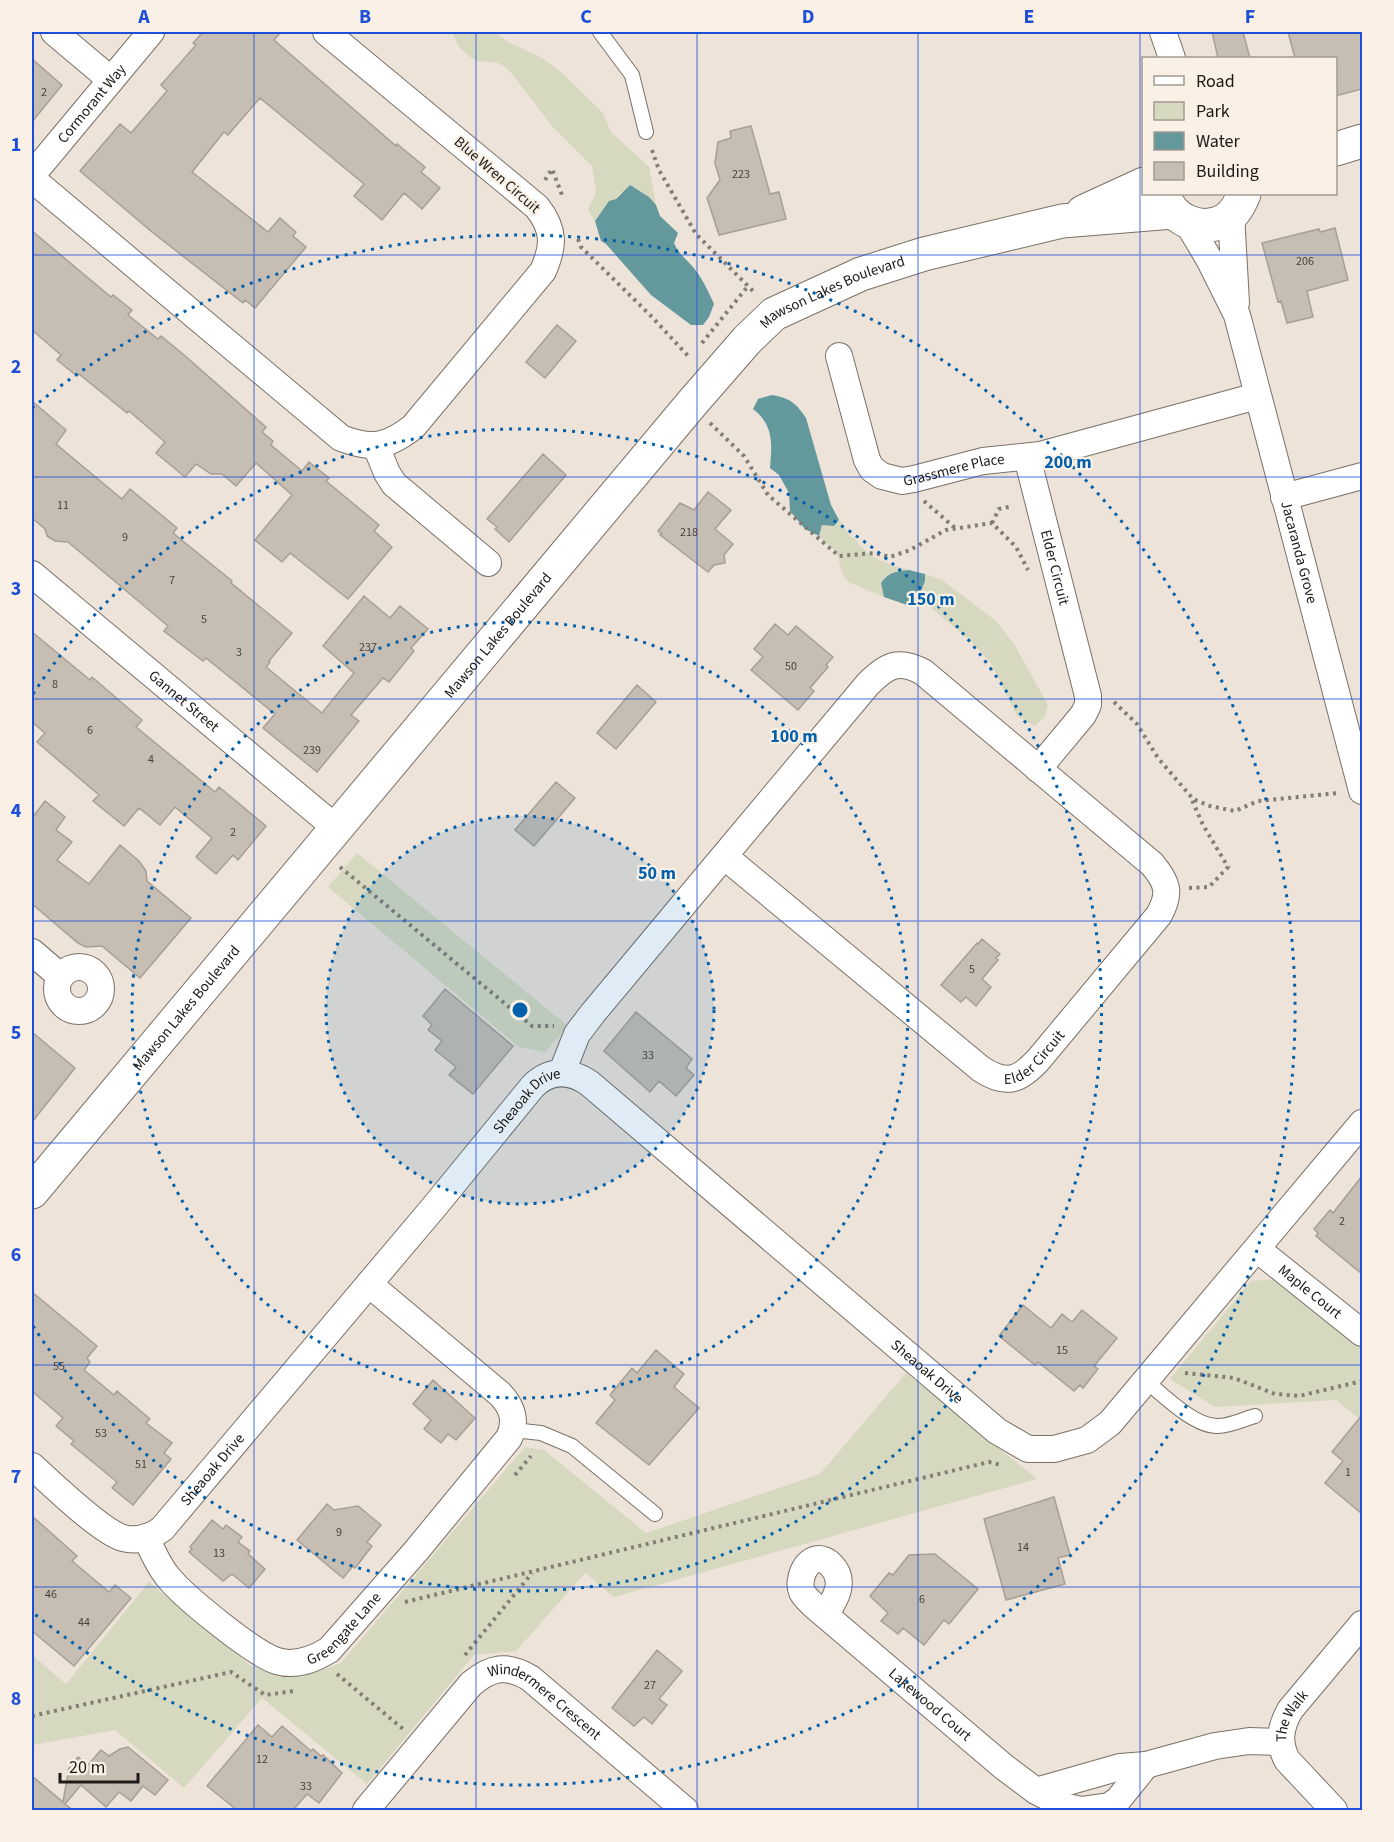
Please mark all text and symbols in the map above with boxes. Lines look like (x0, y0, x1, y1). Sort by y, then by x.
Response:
text: A (137, 3, 150, 31)
text: B (359, 3, 371, 31)
text: C (580, 3, 592, 31)
text: D (802, 3, 814, 31)
text: E (1024, 3, 1034, 31)
text: F (1245, 3, 1255, 31)
legend (1142, 57, 1337, 195)
street label: Cormorant Way (52, 59, 131, 148)
text: Road (1196, 69, 1235, 94)
house number: 2 (41, 84, 47, 101)
text: Park (1196, 99, 1230, 124)
text: Water (1196, 129, 1240, 154)
text: 1 (11, 131, 21, 159)
street label: Blue Wren Circuit (449, 132, 545, 218)
text: Building (1196, 159, 1259, 184)
house number: 223 (732, 166, 750, 183)
street label: Mawson Lakes Boulevard (755, 250, 907, 333)
house number: 206 (1296, 253, 1314, 270)
text: 2 (11, 353, 21, 381)
street label: Grassmere Place (902, 448, 1005, 491)
text: 200 m (1044, 450, 1092, 475)
house number: 11 (57, 497, 69, 514)
street label: Jacaranda Grove (1276, 499, 1323, 606)
house number: 218 (680, 524, 698, 541)
street label: Elder Circuit (1036, 528, 1075, 607)
house number: 9 (122, 529, 128, 546)
street label: Mawson Lakes Boulevard (439, 568, 557, 702)
house number: 7 (169, 572, 175, 589)
text: 3 (11, 575, 21, 603)
text: 150 m (907, 587, 955, 612)
house number: 5 (201, 611, 207, 628)
house number: 237 (359, 639, 377, 656)
house number: 3 (236, 644, 242, 661)
house number: 50 (785, 658, 797, 675)
street label: Gannet Street (144, 665, 224, 737)
house number: 8 (52, 676, 58, 693)
house number: 6 (87, 722, 93, 739)
text: 100 m (770, 724, 818, 749)
house number: 239 (303, 742, 321, 759)
house number: 4 (148, 751, 154, 768)
text: 4 (11, 797, 22, 825)
house number: 2 (230, 824, 236, 841)
text: 50 m (638, 861, 676, 886)
street label: Mawson Lakes Boulevard (127, 941, 245, 1075)
house number: 5 (969, 961, 975, 978)
centre of rings (510, 1000, 530, 1020)
text: 5 (11, 1019, 21, 1047)
street label: Elder Circuit (1004, 1025, 1069, 1089)
house number: 33 (642, 1047, 654, 1064)
street label: Sheaoak Drive (488, 1063, 562, 1138)
house number: 2 (1339, 1213, 1345, 1230)
text: 6 (11, 1241, 21, 1269)
street label: Maple Court (1274, 1259, 1346, 1324)
street label: Sheaoak Drive (886, 1334, 968, 1408)
house number: 15 (1056, 1342, 1068, 1359)
house number: 55 (53, 1358, 65, 1375)
house number: 53 (95, 1425, 107, 1442)
street label: Sheaoak Drive (175, 1428, 249, 1510)
house number: 51 (135, 1456, 147, 1473)
text: 7 (11, 1463, 21, 1491)
house number: 1 (1345, 1464, 1351, 1481)
house number: 9 (336, 1524, 342, 1541)
house number: 14 (1017, 1539, 1029, 1556)
house number: 13 (213, 1545, 225, 1562)
house number: 46 (45, 1586, 57, 1603)
street label: Greengate Lane (304, 1587, 386, 1670)
house number: 6 (919, 1591, 925, 1608)
house number: 44 (78, 1614, 90, 1631)
street label: Windermere Crescent (485, 1658, 606, 1745)
street label: Lakewood Court (884, 1663, 976, 1746)
house number: 27 (644, 1677, 656, 1694)
text: 8 (11, 1685, 21, 1713)
street label: The Walk (1271, 1685, 1313, 1742)
scale bar (60, 1746, 138, 1784)
house number: 12 (256, 1751, 268, 1768)
text: 20 m (69, 1755, 105, 1780)
house number: 33 (300, 1778, 312, 1795)

